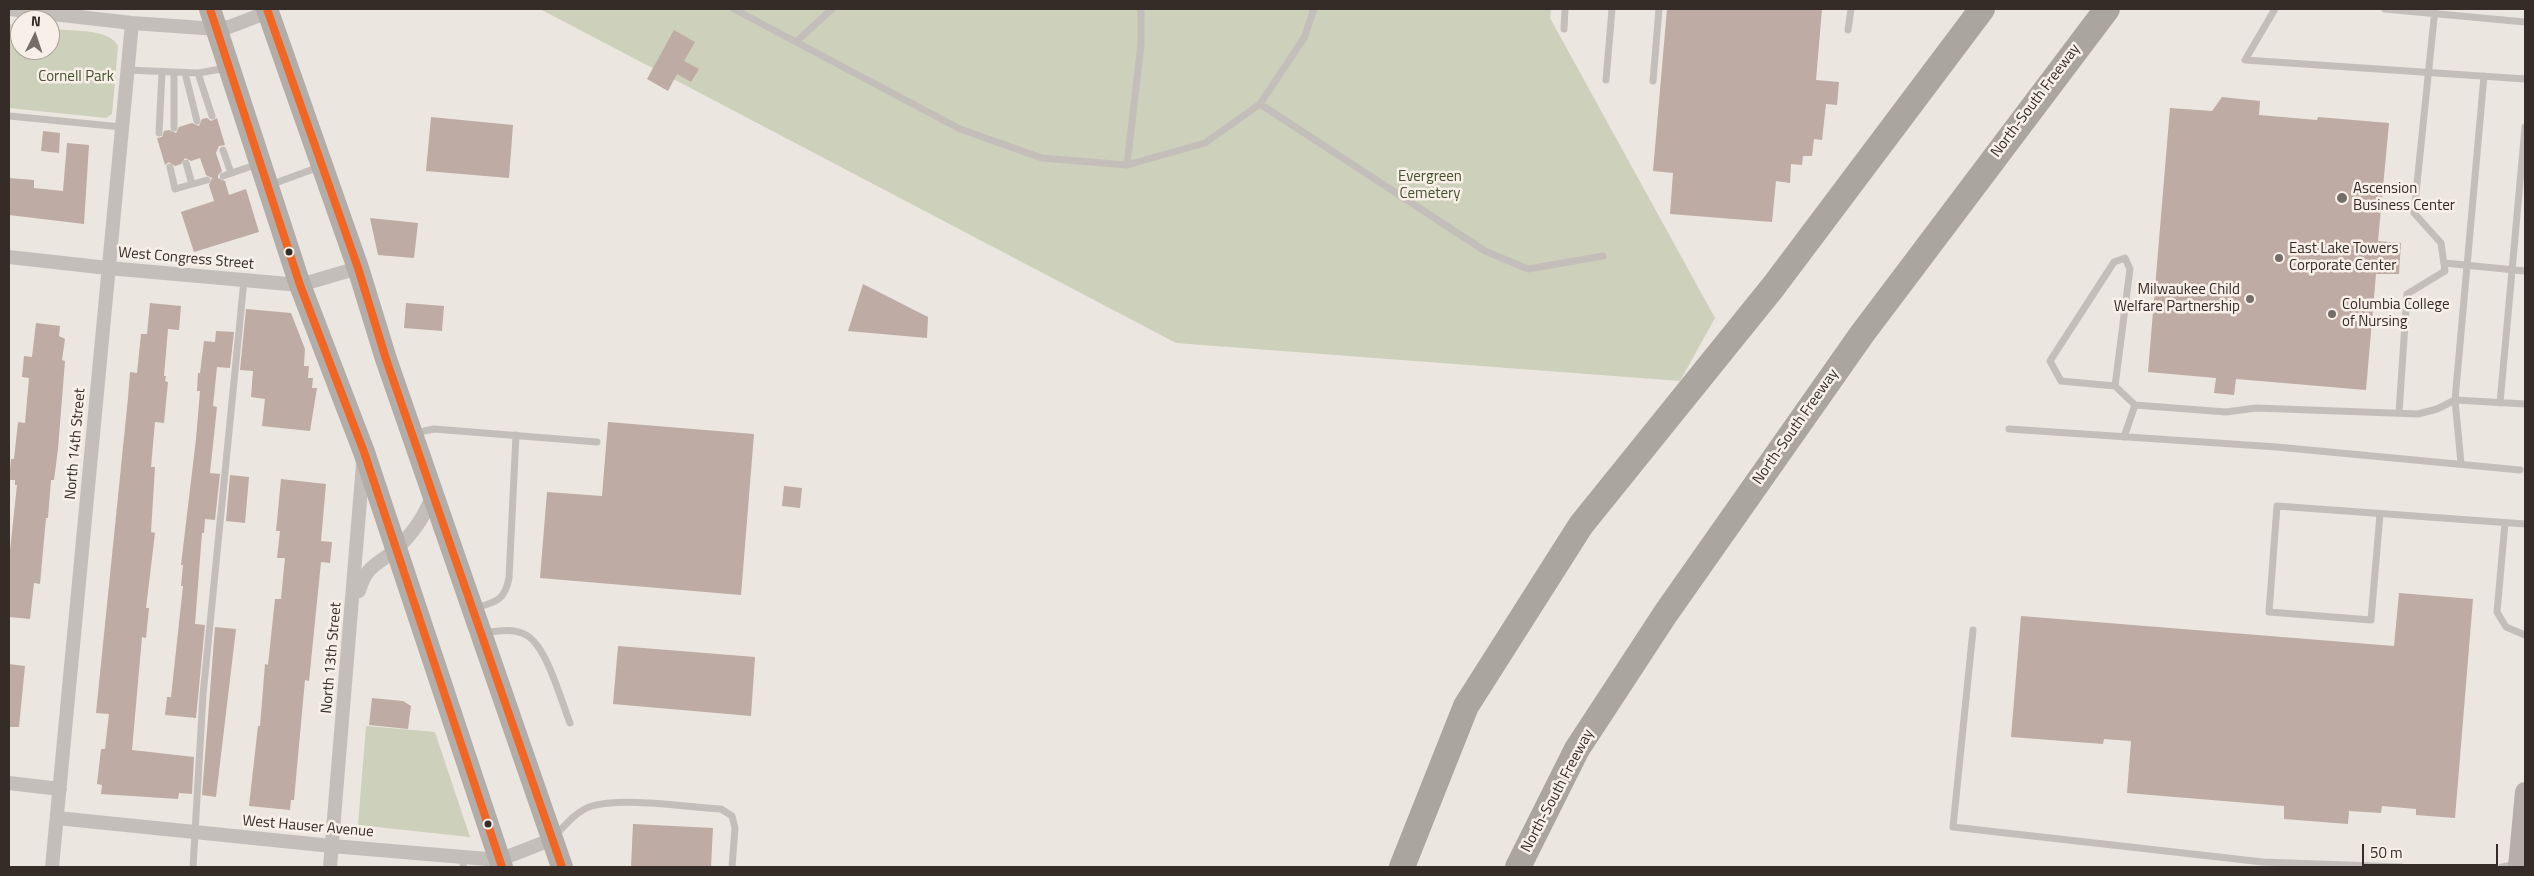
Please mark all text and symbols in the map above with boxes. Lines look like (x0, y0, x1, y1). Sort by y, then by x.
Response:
north arrow (10, 10, 60, 60)
text: N (30, 10, 42, 31)
street label: North-South Freeway (1988, 41, 2084, 161)
park label: Cornell Park (38, 68, 114, 86)
park label: Evergreen Cemetery (1398, 168, 1462, 203)
place label: Ascension Business Center (2353, 180, 2455, 215)
marker: Ascension Business Center (2335, 191, 2349, 205)
place label: East Lake Towers Corporate Center (2289, 240, 2398, 275)
street label: West Congress Street (117, 244, 255, 274)
unlabelled marker (284, 247, 294, 257)
marker: East Lake Towers Corporate Center (2273, 252, 2285, 264)
place label: Milwaukee Child Welfare Partnership (2114, 281, 2240, 316)
marker: Milwaukee Child Welfare Partnership (2244, 293, 2256, 305)
place label: Columbia College of Nursing (2342, 296, 2450, 331)
marker: Columbia College of Nursing (2326, 308, 2338, 320)
street label: North-South Freeway (1749, 366, 1843, 488)
street label: North 14th Street (62, 387, 90, 501)
street label: North 13th Street (318, 601, 346, 715)
street label: North-South Freeway (1518, 726, 1598, 856)
street label: West Hauser Avenue (242, 812, 374, 842)
unlabelled marker (483, 819, 493, 829)
scale bar (2364, 834, 2500, 866)
text: 50 m (2370, 841, 2403, 864)

